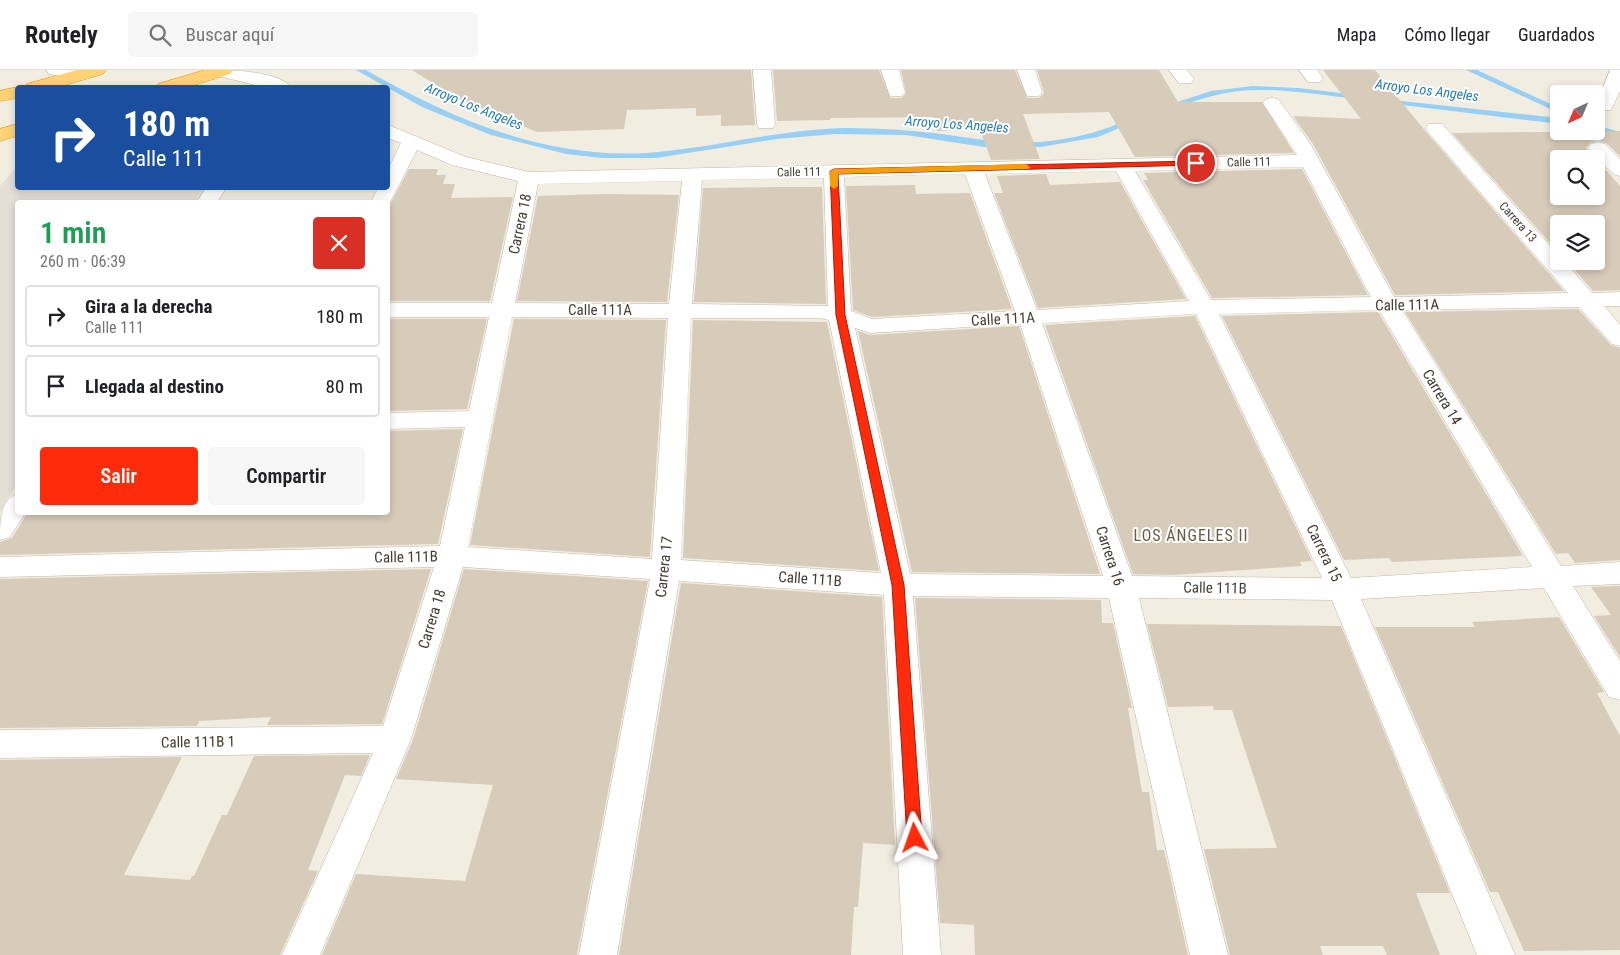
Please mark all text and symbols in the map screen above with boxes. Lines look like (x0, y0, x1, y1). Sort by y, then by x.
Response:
search box (128, 12, 478, 57)
text: Routely (25, 21, 98, 49)
icon: search (146, 21, 174, 49)
text: Buscar aquí (186, 23, 274, 46)
text: Mapa (1337, 24, 1376, 45)
text: Cómo llegar (1404, 24, 1490, 45)
text: Guardados (1518, 24, 1595, 45)
water label: Arroyo Los Angeles (1373, 76, 1480, 104)
water label: Arroyo Los Angeles (422, 79, 525, 133)
north arrow (1550, 85, 1605, 140)
map controls (1550, 85, 1605, 270)
text: 180 m (123, 104, 210, 145)
icon: right (40, 105, 105, 170)
water label: Arroyo Los Angeles (904, 112, 1009, 136)
pin (1175, 142, 1217, 184)
text: Calle 111 (123, 146, 204, 171)
icon: arrive (1182, 149, 1210, 177)
button: search (1550, 150, 1605, 205)
street label: Calle 111 (1227, 155, 1271, 169)
street label: Calle 111 (777, 165, 821, 179)
street label: Carrera 18 (505, 192, 535, 256)
street label: Carrera 13 (1496, 199, 1540, 245)
text: 1 min (40, 215, 106, 250)
button: layers (1550, 215, 1605, 270)
button: close (313, 217, 365, 269)
text: 260 m · 06:39 (40, 252, 126, 271)
text: Gira a la derecha (85, 295, 212, 318)
street label: Calle 111A (1375, 295, 1439, 315)
street label: Calle 111A (568, 301, 632, 319)
icon: right (42, 302, 70, 330)
text: 180 m (316, 305, 363, 328)
street label: Calle 111A (971, 308, 1036, 330)
text: Calle 111 (85, 318, 144, 337)
street label: Carrera 14 (1418, 366, 1466, 428)
icon: arrive (42, 372, 70, 400)
text: Llegada al destino (85, 375, 224, 398)
text: 80 m (326, 375, 363, 398)
button: Salir (40, 447, 198, 505)
button: Compartir (208, 447, 365, 505)
street label: Carrera 15 (1302, 521, 1346, 585)
street label: Carrera 16 (1092, 524, 1128, 588)
district label: LOS ÁNGELES II (1134, 526, 1248, 545)
street label: Carrera 17 (652, 536, 676, 598)
street label: Calle 111B (374, 547, 438, 567)
street label: Calle 111B (778, 568, 842, 590)
street label: Calle 111B (1183, 578, 1247, 598)
street label: Carrera 18 (414, 587, 450, 651)
street label: Calle 111B 1 (161, 732, 235, 752)
position arrow (888, 811, 940, 863)

